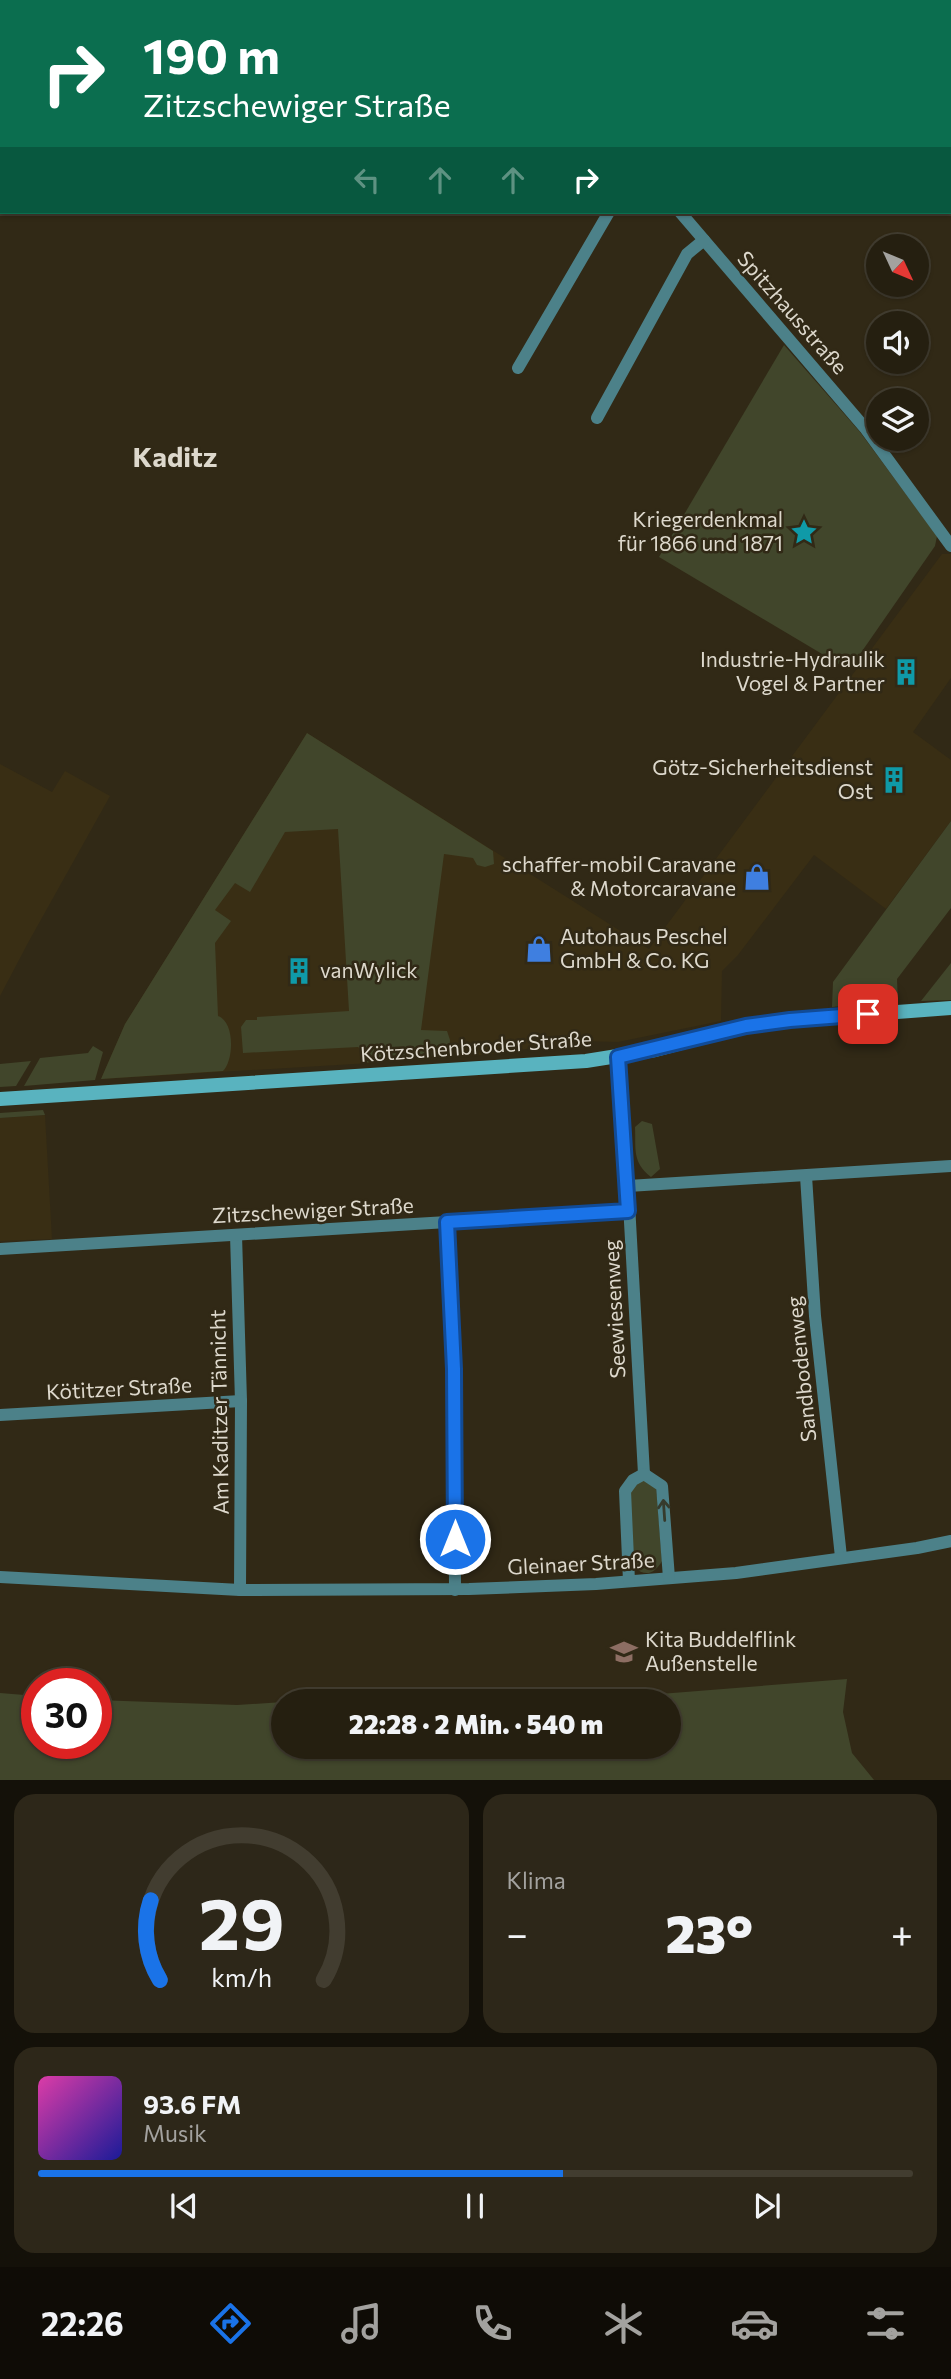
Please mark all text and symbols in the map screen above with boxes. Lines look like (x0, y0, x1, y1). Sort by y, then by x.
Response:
text: 190 m (143, 24, 280, 84)
icon: right (28, 28, 119, 119)
text: Zitzschewiger Straße (143, 84, 451, 124)
icon: left (348, 161, 386, 199)
icon: ahead (421, 161, 459, 199)
icon: ahead (494, 161, 532, 199)
icon: right (567, 161, 605, 199)
north arrow (866, 234, 929, 298)
map controls (866, 234, 929, 451)
street label: Spitzhausstraße (733, 246, 853, 379)
button: sound (866, 311, 929, 374)
button: layers (866, 388, 929, 451)
district label: Kaditz (133, 439, 217, 473)
place label: Kriegerdenkmal für 1866 und 1871 (618, 506, 783, 555)
place icon: Kriegerdenkmal für 1866 und 1871 (789, 517, 819, 547)
place label: Industrie-Hydraulik Vogel & Partner (700, 646, 885, 695)
building icon: Industrie-Hydraulik Vogel & Partner (891, 657, 921, 687)
place label: Götz-Sicherheitsdienst Ost (652, 754, 873, 803)
building icon: Götz-Sicherheitsdienst Ost (879, 765, 909, 795)
place label: schaffer-mobil Caravane & Motorcaravane (502, 851, 736, 900)
shop icon: schaffer-mobil Caravane & Motorcaravane (742, 862, 772, 892)
place label: Autohaus Peschel GmbH & Co. KG (560, 923, 728, 972)
shop icon: Autohaus Peschel GmbH & Co. KG (524, 934, 554, 964)
building icon: vanWylick (284, 956, 314, 986)
place label: vanWylick (320, 957, 418, 982)
pin (838, 984, 898, 1044)
icon: arrive (849, 995, 887, 1033)
street label: Kötzschenbroder Straße (359, 1025, 593, 1066)
street label: Zitzschewiger Straße (211, 1192, 414, 1227)
street label: Seewiesenweg (597, 1239, 630, 1379)
street label: Sandbodenweg (780, 1295, 821, 1443)
street label: Am Kaditzer Tännicht (204, 1309, 233, 1515)
street label: Kötitzer Straße (45, 1371, 192, 1404)
one-way arrow (657, 1499, 670, 1522)
position arrow (418, 1502, 492, 1576)
street label: Gleinaer Straße (507, 1546, 655, 1579)
place label: Kita Buddelflink Außenstelle (645, 1626, 797, 1675)
school or university icon: Kita Buddelflink Außenstelle (609, 1637, 639, 1667)
speed limit sign: 30 (21, 1668, 112, 1759)
text: 22:28 · 2 Min. · 540 m (349, 1708, 603, 1739)
text: Klima (507, 1866, 566, 1894)
text: 29 (198, 1876, 284, 1965)
text: 23° (666, 1900, 753, 1964)
text: − (507, 1909, 528, 1956)
text: + (891, 1909, 913, 1956)
text: km/h (211, 1961, 272, 1991)
text: 93.6 FM (143, 2088, 241, 2119)
text: Musik (143, 2119, 207, 2147)
icon: previous (165, 2187, 203, 2225)
icon: pause (456, 2187, 494, 2225)
icon: next (748, 2187, 786, 2225)
icon: directions (206, 2299, 255, 2348)
icon: music (337, 2299, 386, 2348)
icon: phone (468, 2299, 517, 2348)
icon: climate (599, 2299, 648, 2348)
icon: car (730, 2299, 779, 2348)
icon: filters (861, 2299, 910, 2348)
text: 22:26 (41, 2303, 124, 2343)

